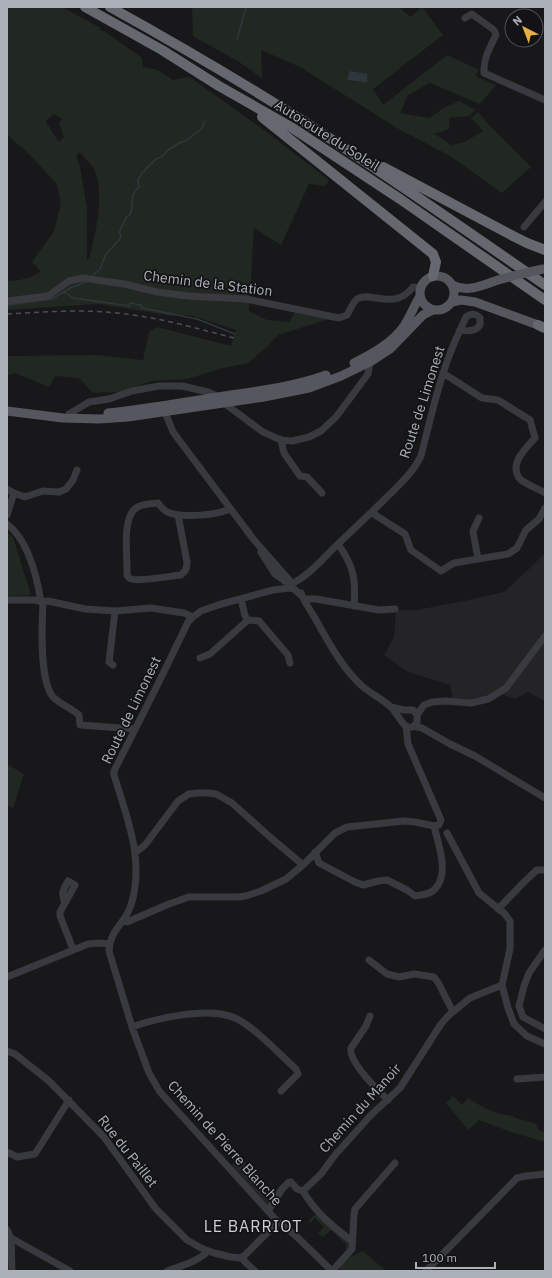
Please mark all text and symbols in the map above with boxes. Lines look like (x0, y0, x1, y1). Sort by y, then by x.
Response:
north arrow (504, 8, 544, 48)
text: N (510, 13, 525, 28)
street label: Autoroute du Soleil (271, 95, 383, 175)
street label: Chemin de la Station (143, 266, 273, 300)
street label: Route de Limonest (395, 343, 449, 461)
street label: Route de Limonest (97, 653, 165, 767)
street label: Chemin du Manoir (315, 1060, 405, 1156)
street label: Chemin de Pierre Blanche (164, 1077, 286, 1210)
street label: Rue du Paillet (94, 1111, 162, 1191)
district label: LE BARRIOT (204, 1216, 302, 1236)
scale bar (416, 1244, 495, 1270)
text: 100 m (422, 1250, 457, 1265)

